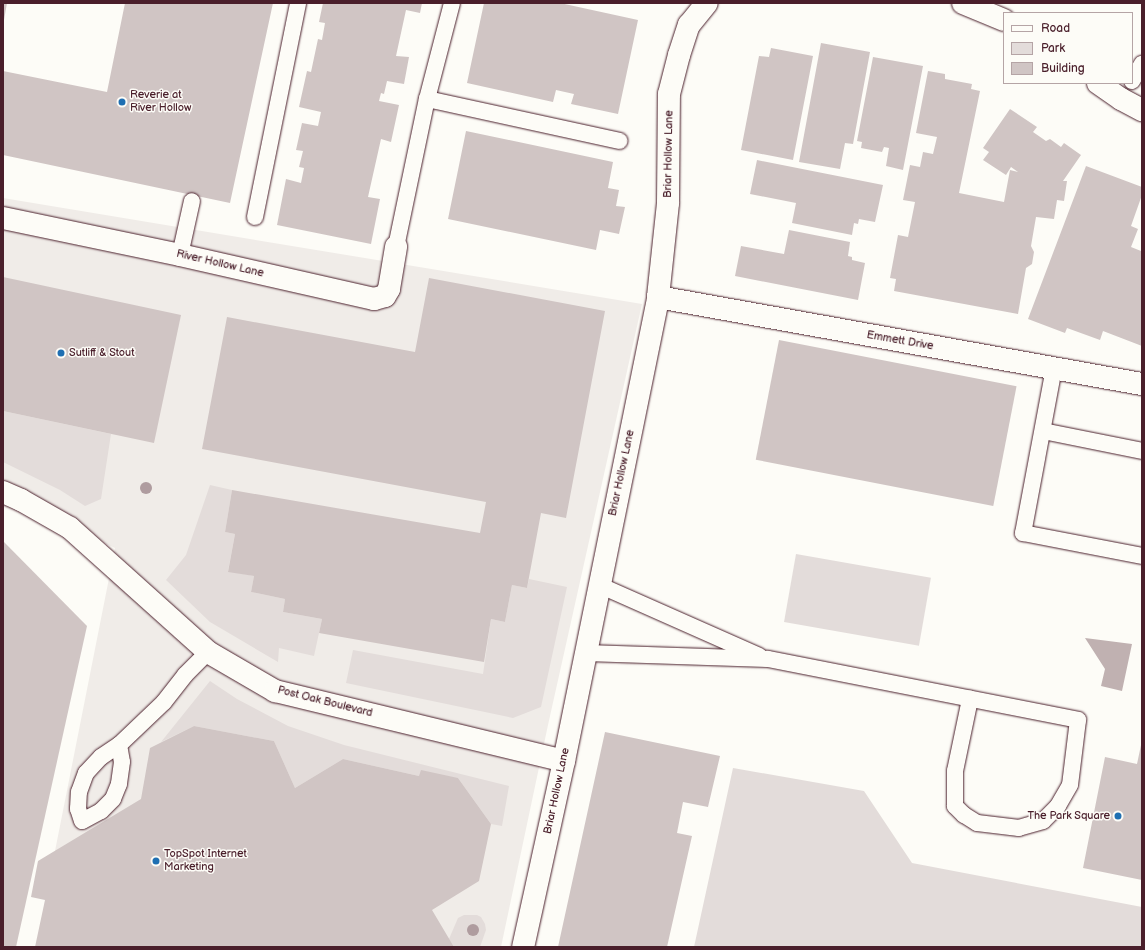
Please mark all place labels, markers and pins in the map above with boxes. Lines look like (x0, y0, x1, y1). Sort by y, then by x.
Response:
place label: Reverie at River Hollow (130, 89, 191, 115)
marker: Reverie at River Hollow (117, 97, 127, 107)
place label: Sutliff & Stout (69, 346, 135, 360)
marker: Sutliff & Stout (56, 348, 66, 358)
place label: The Park Square (1027, 809, 1110, 823)
marker: The Park Square (1113, 811, 1123, 821)
place label: TopSpot Internet Marketing (164, 848, 247, 874)
marker: TopSpot Internet Marketing (151, 856, 161, 866)

